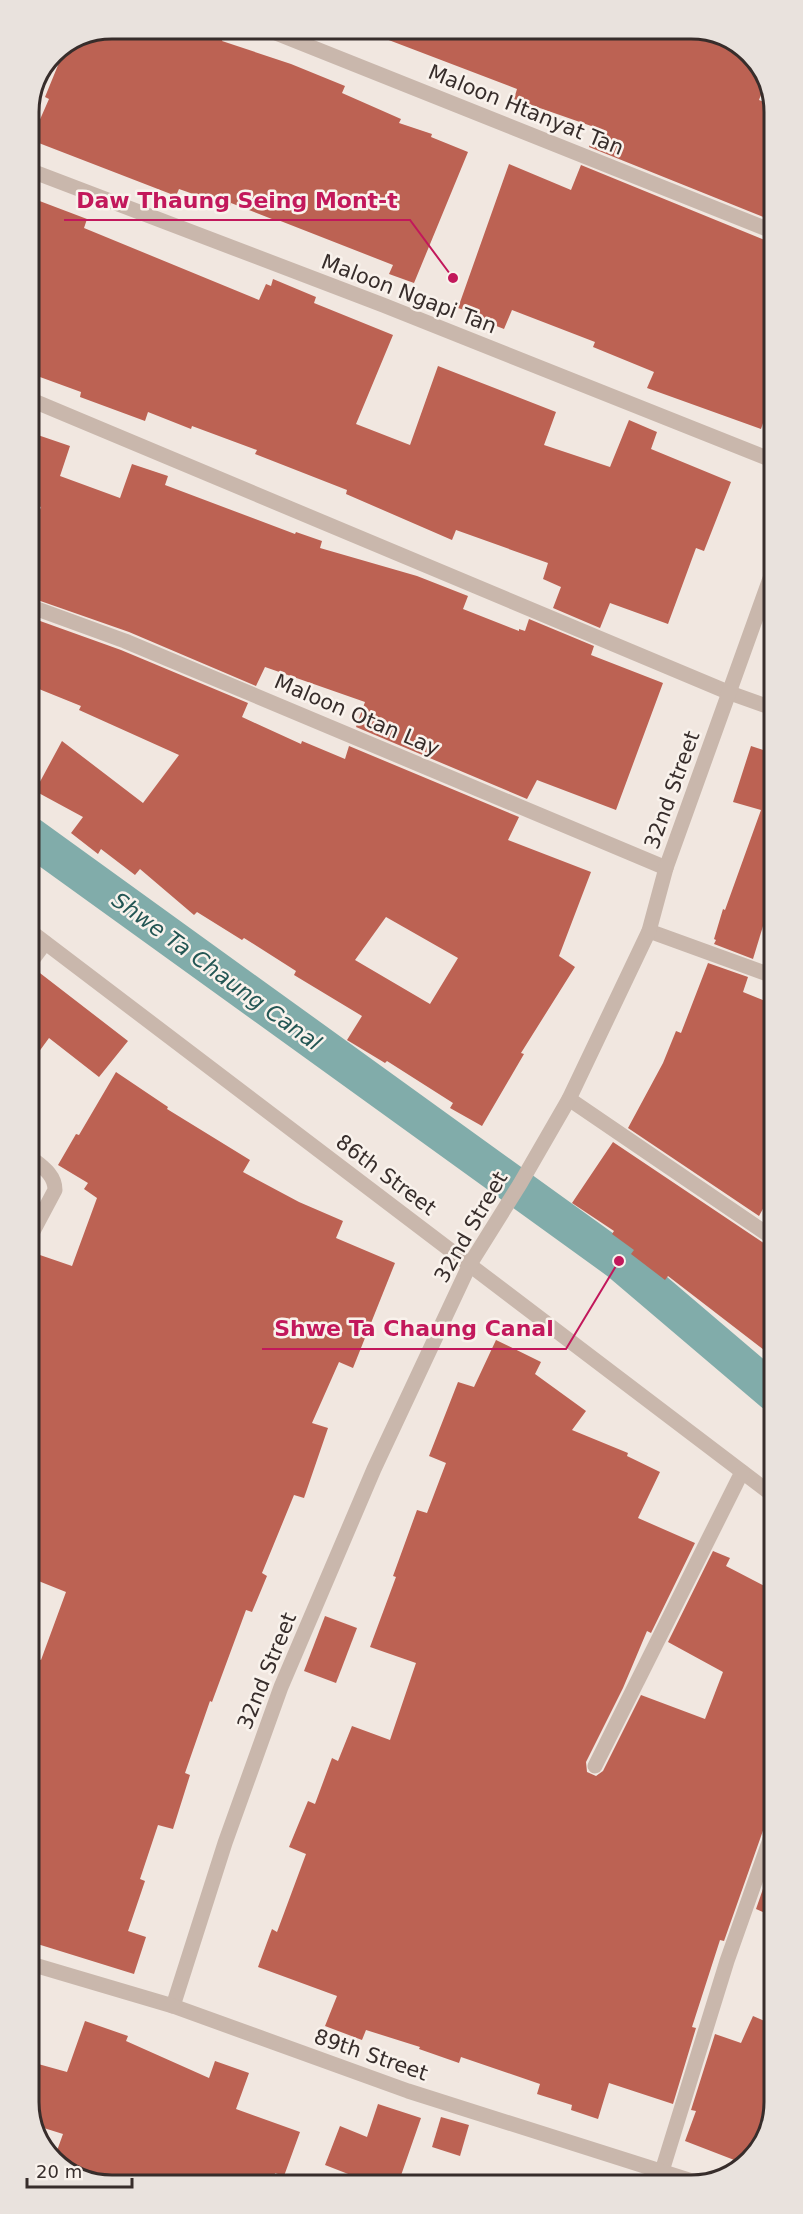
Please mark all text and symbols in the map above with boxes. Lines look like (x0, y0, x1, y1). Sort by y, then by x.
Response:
street label: Maloon Htanyat Tan (425, 60, 627, 160)
callout: Daw Thaung Seing Mont-t (64, 180, 410, 220)
text: Daw Thaung Seing Mont-t (76, 188, 398, 213)
street label: Maloon Ngapi Tan (318, 250, 500, 338)
street label: Maloon Otan Lay (271, 669, 443, 761)
street label: 32nd Street (640, 728, 704, 852)
water label: Shwe Ta Chaung Canal (107, 887, 326, 1056)
street label: 86th Street (331, 1130, 441, 1220)
street label: 32nd Street (430, 1167, 512, 1287)
callout: Shwe Ta Chaung Canal (262, 1309, 566, 1349)
text: Shwe Ta Chaung Canal (274, 1316, 554, 1341)
street label: 32nd Street (233, 1609, 301, 1733)
street label: 89th Street (311, 2024, 431, 2086)
scale bar (27, 2151, 132, 2189)
text: 20 m (36, 2161, 82, 2182)

